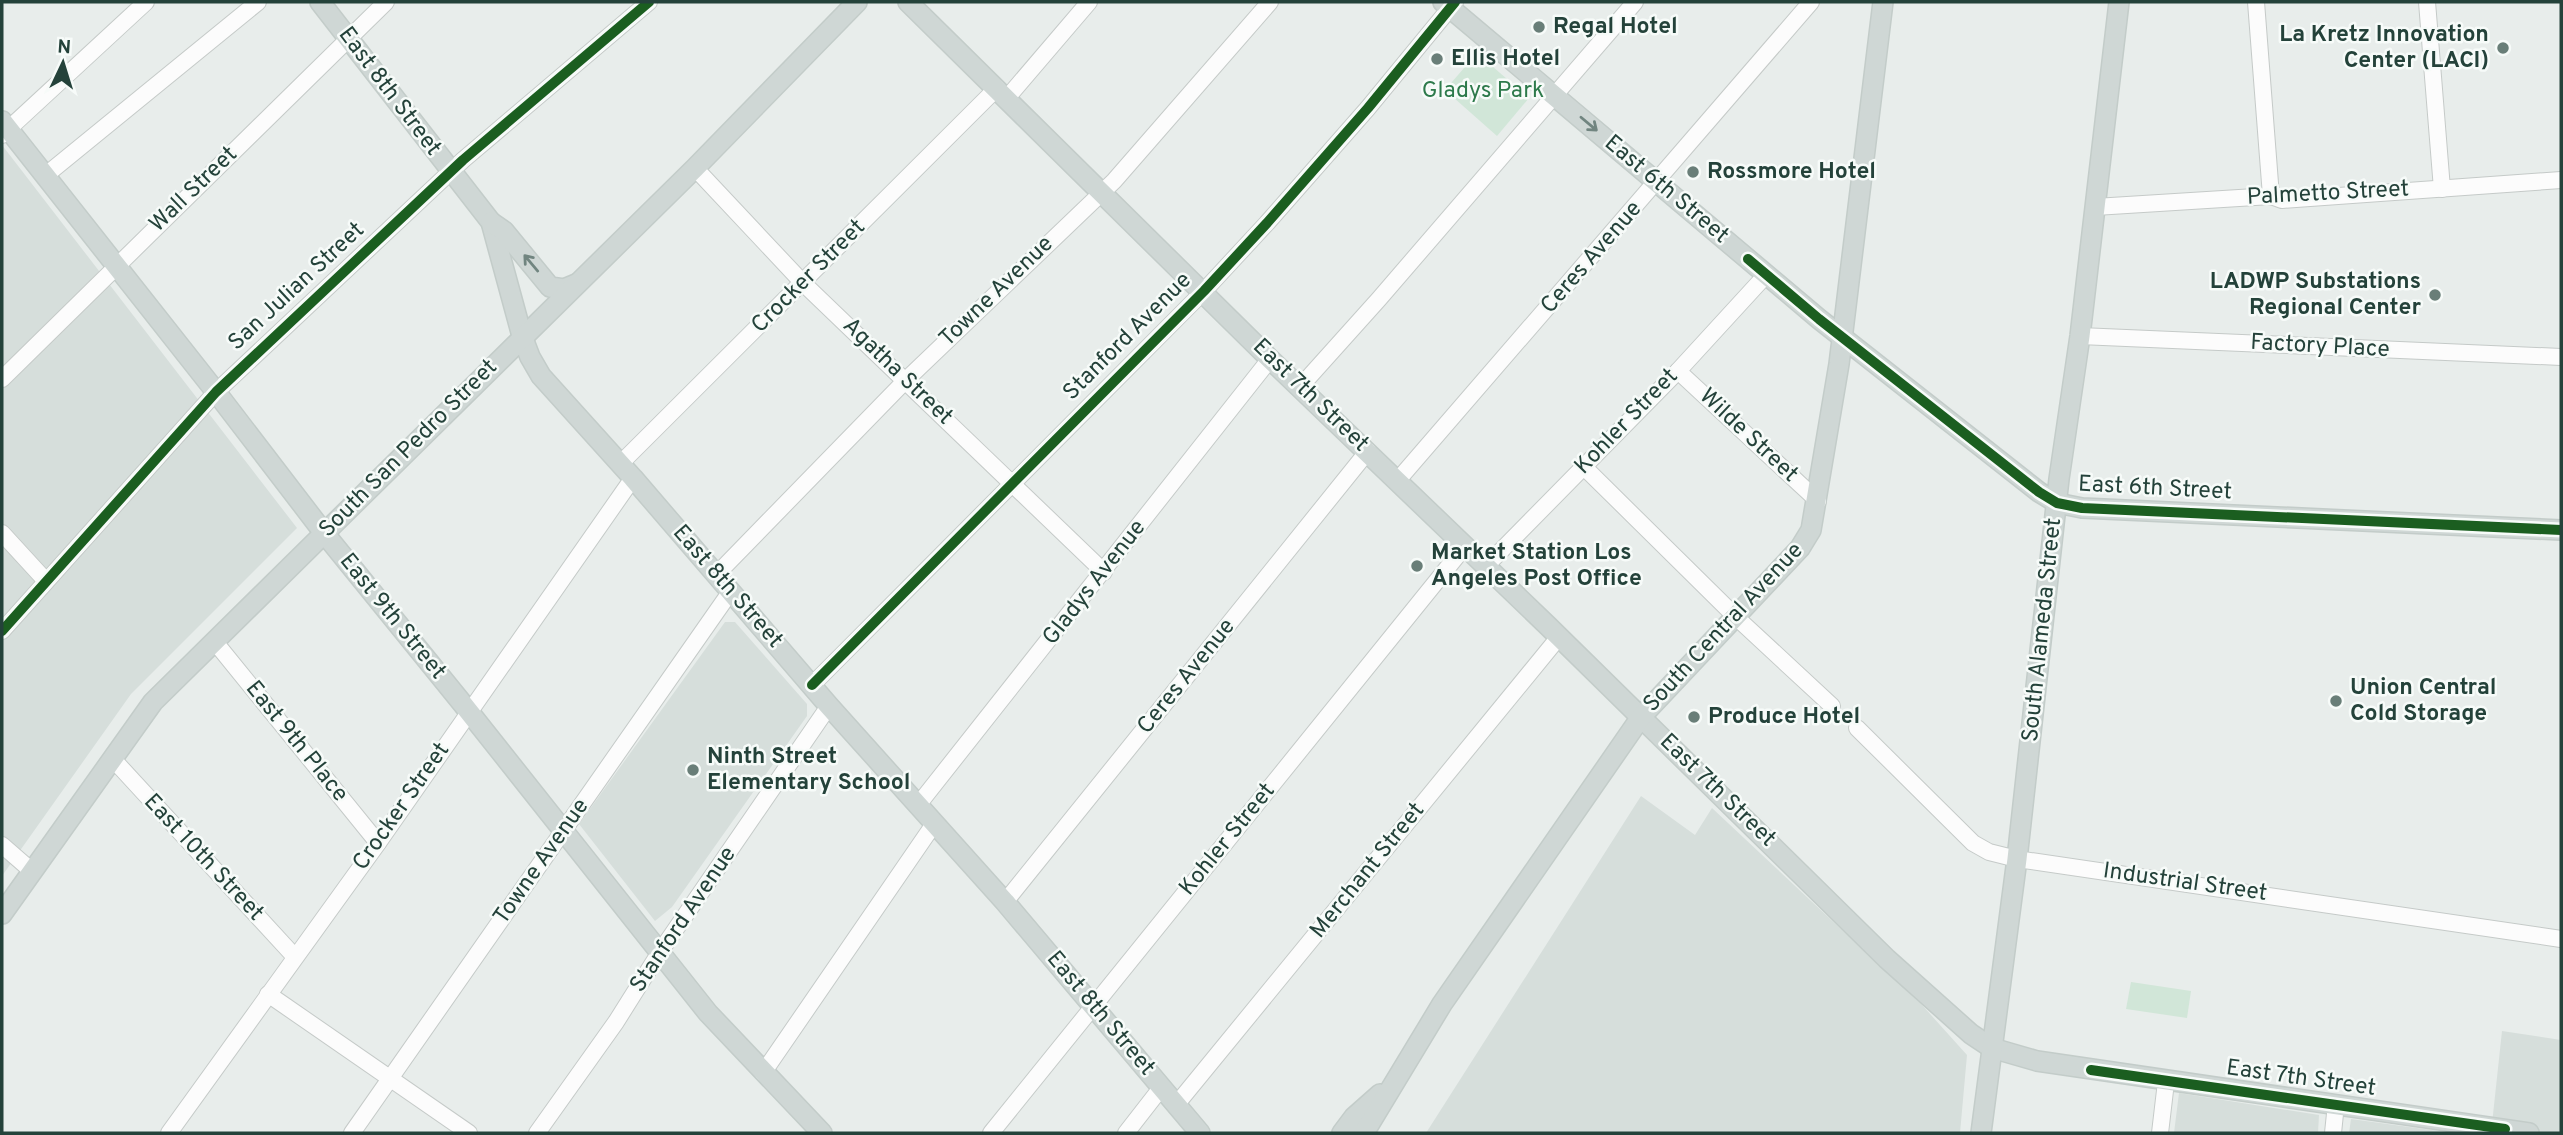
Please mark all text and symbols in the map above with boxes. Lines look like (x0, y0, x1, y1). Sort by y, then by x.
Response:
place label: Regal Hotel (1553, 13, 1678, 42)
marker: Regal Hotel (1531, 19, 1547, 35)
place label: La Kretz Innovation Center (LACI) (2279, 21, 2489, 76)
street label: East 8th Street (331, 22, 447, 162)
north arrow (28, 28, 98, 98)
text: N (56, 36, 72, 60)
marker: La Kretz Innovation Center (LACI) (2495, 40, 2511, 56)
place label: Ellis Hotel (1451, 45, 1560, 74)
marker: Ellis Hotel (1429, 51, 1445, 67)
park label: Gladys Park (1422, 77, 1544, 106)
one-way arrow (1579, 117, 1597, 132)
street label: East 6th Street (1598, 129, 1734, 251)
street label: Wall Street (144, 141, 244, 239)
place label: Rossmore Hotel (1707, 158, 1876, 187)
marker: Rossmore Hotel (1685, 164, 1701, 180)
street label: Palmetto Street (2246, 175, 2410, 213)
street label: Ceres Avenue (1535, 196, 1649, 320)
street label: Crocker Street (746, 214, 872, 340)
street label: San Julian Street (223, 216, 371, 358)
street label: Towne Avenue (934, 230, 1060, 354)
one-way arrow (523, 255, 539, 273)
street label: Stanford Avenue (1058, 267, 1198, 407)
place label: LADWP Substations Regional Center (2210, 268, 2421, 323)
marker: LADWP Substations Regional Center (2427, 287, 2443, 303)
street label: Agatha Street (836, 312, 958, 432)
street label: Factory Place (2249, 329, 2391, 365)
street label: East 7th Street (1246, 333, 1374, 459)
street label: South San Pedro Street (314, 354, 504, 544)
street label: Kohler Street (1569, 363, 1685, 481)
street label: Wilde Street (1692, 383, 1804, 489)
street label: East 6th Street (2077, 470, 2233, 508)
street label: Gladys Avenue (1037, 515, 1153, 651)
street label: South Alameda Street (2017, 516, 2069, 744)
street label: East 8th Street (666, 519, 788, 655)
street label: South Central Avenue (1638, 537, 1810, 719)
place label: Market Station Los Angeles Post Office (1431, 539, 1642, 594)
street label: East 9th Street (332, 548, 452, 686)
marker: Market Station Los Angeles Post Office (1409, 558, 1425, 574)
street label: Ceres Avenue (1132, 613, 1242, 741)
place label: Union Central Cold Storage (2350, 674, 2496, 729)
street label: East 9th Place (238, 675, 354, 809)
marker: Union Central Cold Storage (2328, 693, 2344, 709)
place label: Produce Hotel (1708, 703, 1860, 732)
marker: Produce Hotel (1686, 709, 1702, 725)
street label: East 7th Street (1653, 728, 1781, 854)
street label: Crocker Street (347, 737, 457, 877)
place label: Ninth Street Elementary School (707, 743, 911, 798)
marker: Ninth Street Elementary School (685, 762, 701, 778)
street label: Kohler Street (1174, 778, 1282, 902)
street label: East 10th Street (137, 788, 269, 928)
street label: Towne Avenue (488, 793, 596, 931)
street label: Merchant Street (1304, 797, 1432, 945)
street label: Stanford Avenue (624, 841, 744, 999)
street label: Industrial Street (2101, 857, 2269, 909)
street label: East 8th Street (1039, 946, 1161, 1082)
street label: East 7th Street (2224, 1054, 2378, 1104)

